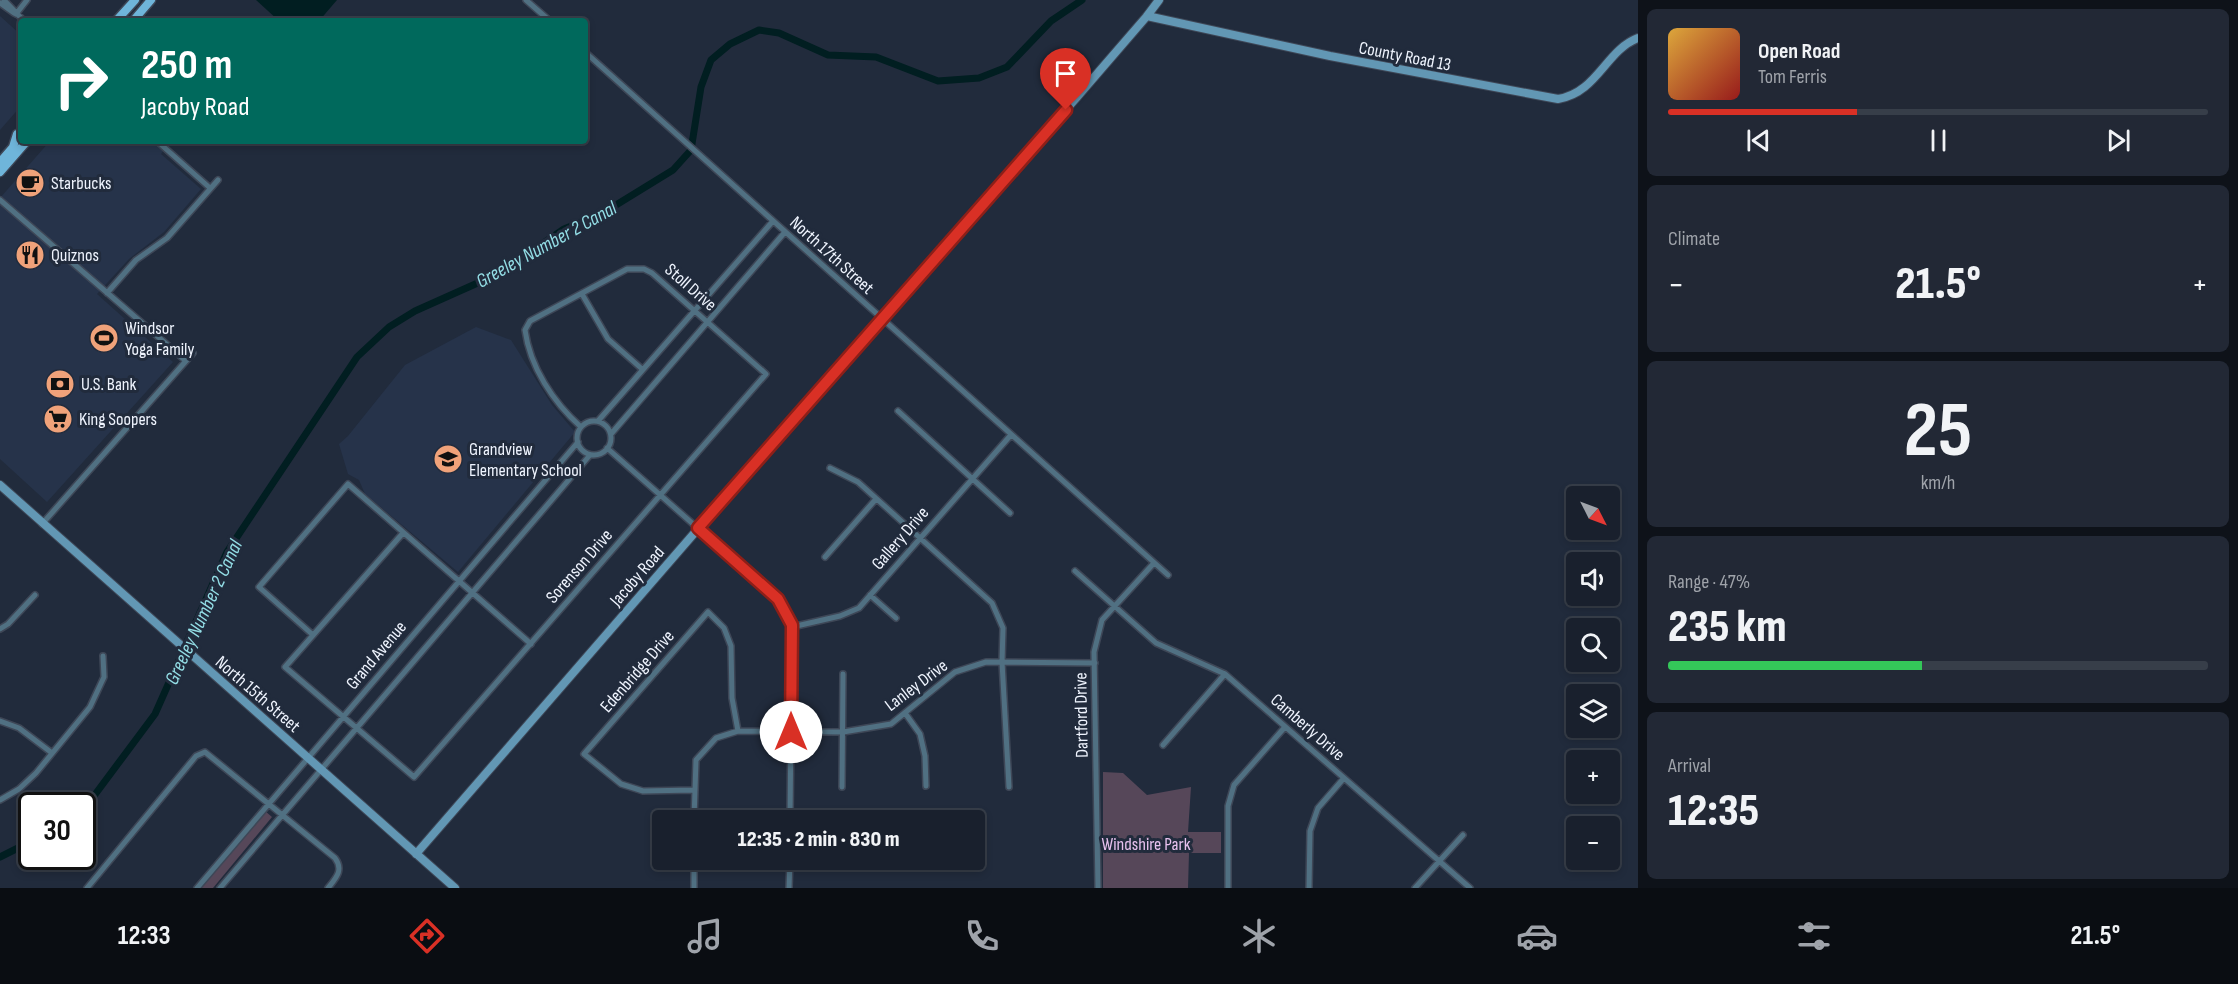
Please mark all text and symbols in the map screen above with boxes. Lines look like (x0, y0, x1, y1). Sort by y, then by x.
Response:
street label: County Road 13 (1357, 37, 1453, 76)
text: Open Road (1758, 38, 1840, 65)
text: 250 m (141, 40, 232, 91)
icon: right (42, 42, 120, 120)
pin (1040, 48, 1091, 110)
icon: arrive (1049, 57, 1082, 90)
text: Tom Ferris (1758, 65, 1827, 89)
text: Jacoby Road (141, 91, 250, 123)
icon: previous (1742, 124, 1775, 157)
icon: pause (1922, 124, 1955, 157)
icon: next (2102, 124, 2135, 157)
cafe icon: Starbucks (14, 167, 46, 199)
place label: Starbucks (51, 173, 111, 194)
water label: Greeley Number 2 Canal (472, 196, 622, 293)
street label: North 17th Street (785, 212, 878, 299)
text: Climate (1668, 227, 1720, 251)
restaurant icon: Quiznos (14, 239, 46, 271)
place label: Quiznos (51, 245, 99, 266)
text: 21.5° (1895, 257, 1981, 312)
street label: Stoll Drive (661, 259, 721, 315)
text: − (1668, 265, 1684, 305)
text: + (2192, 265, 2208, 305)
place label: Windsor Yoga Family (125, 318, 194, 360)
sports icon: Windsor Yoga Family (88, 322, 120, 354)
bank icon: U.S. Bank (44, 368, 76, 400)
place label: U.S. Bank (81, 374, 137, 395)
text: 25 (1904, 385, 1972, 478)
supermarket icon: King Soopers (42, 403, 74, 435)
place label: King Soopers (79, 409, 157, 430)
place label: Grandview Elementary School (469, 439, 582, 481)
school or university icon: Grandview Elementary School (432, 443, 464, 475)
text: km/h (1921, 471, 1955, 495)
north arrow (1566, 486, 1620, 540)
map controls (1566, 486, 1620, 870)
street label: Gallery Drive (867, 503, 933, 574)
street label: Sorenson Drive (542, 525, 617, 608)
water label: Greeley Number 2 Canal (160, 535, 249, 689)
street label: Jacoby Road (605, 542, 669, 611)
button: sound (1566, 552, 1620, 606)
text: Range · 47% (1668, 570, 1750, 594)
text: 235 km (1668, 600, 1787, 655)
street label: Grand Avenue (342, 617, 411, 694)
button: search (1566, 618, 1620, 672)
street label: Edenbridge Drive (596, 626, 679, 717)
street label: North 15th Street (211, 652, 305, 737)
street label: Lanley Drive (881, 655, 952, 716)
street label: Dartford Drive (1070, 672, 1093, 758)
button: layers (1566, 684, 1620, 738)
street label: Camberly Drive (1266, 689, 1349, 765)
position arrow (759, 700, 823, 764)
button: + (1566, 750, 1620, 804)
text: Arrival (1668, 754, 1711, 778)
text: 12:35 (1668, 784, 1759, 839)
speed limit sign: 30 (18, 792, 96, 870)
button: − (1566, 816, 1620, 870)
text: 12:35 · 2 min · 830 m (738, 826, 899, 853)
park label: Windshire Park (1101, 834, 1191, 855)
icon: directions (406, 915, 448, 957)
icon: music (684, 915, 726, 957)
icon: phone (961, 915, 1003, 957)
icon: climate (1238, 915, 1280, 957)
icon: car (1516, 915, 1558, 957)
icon: filters (1793, 915, 1835, 957)
text: 12:33 (118, 920, 171, 952)
text: 21.5° (2071, 920, 2120, 952)

